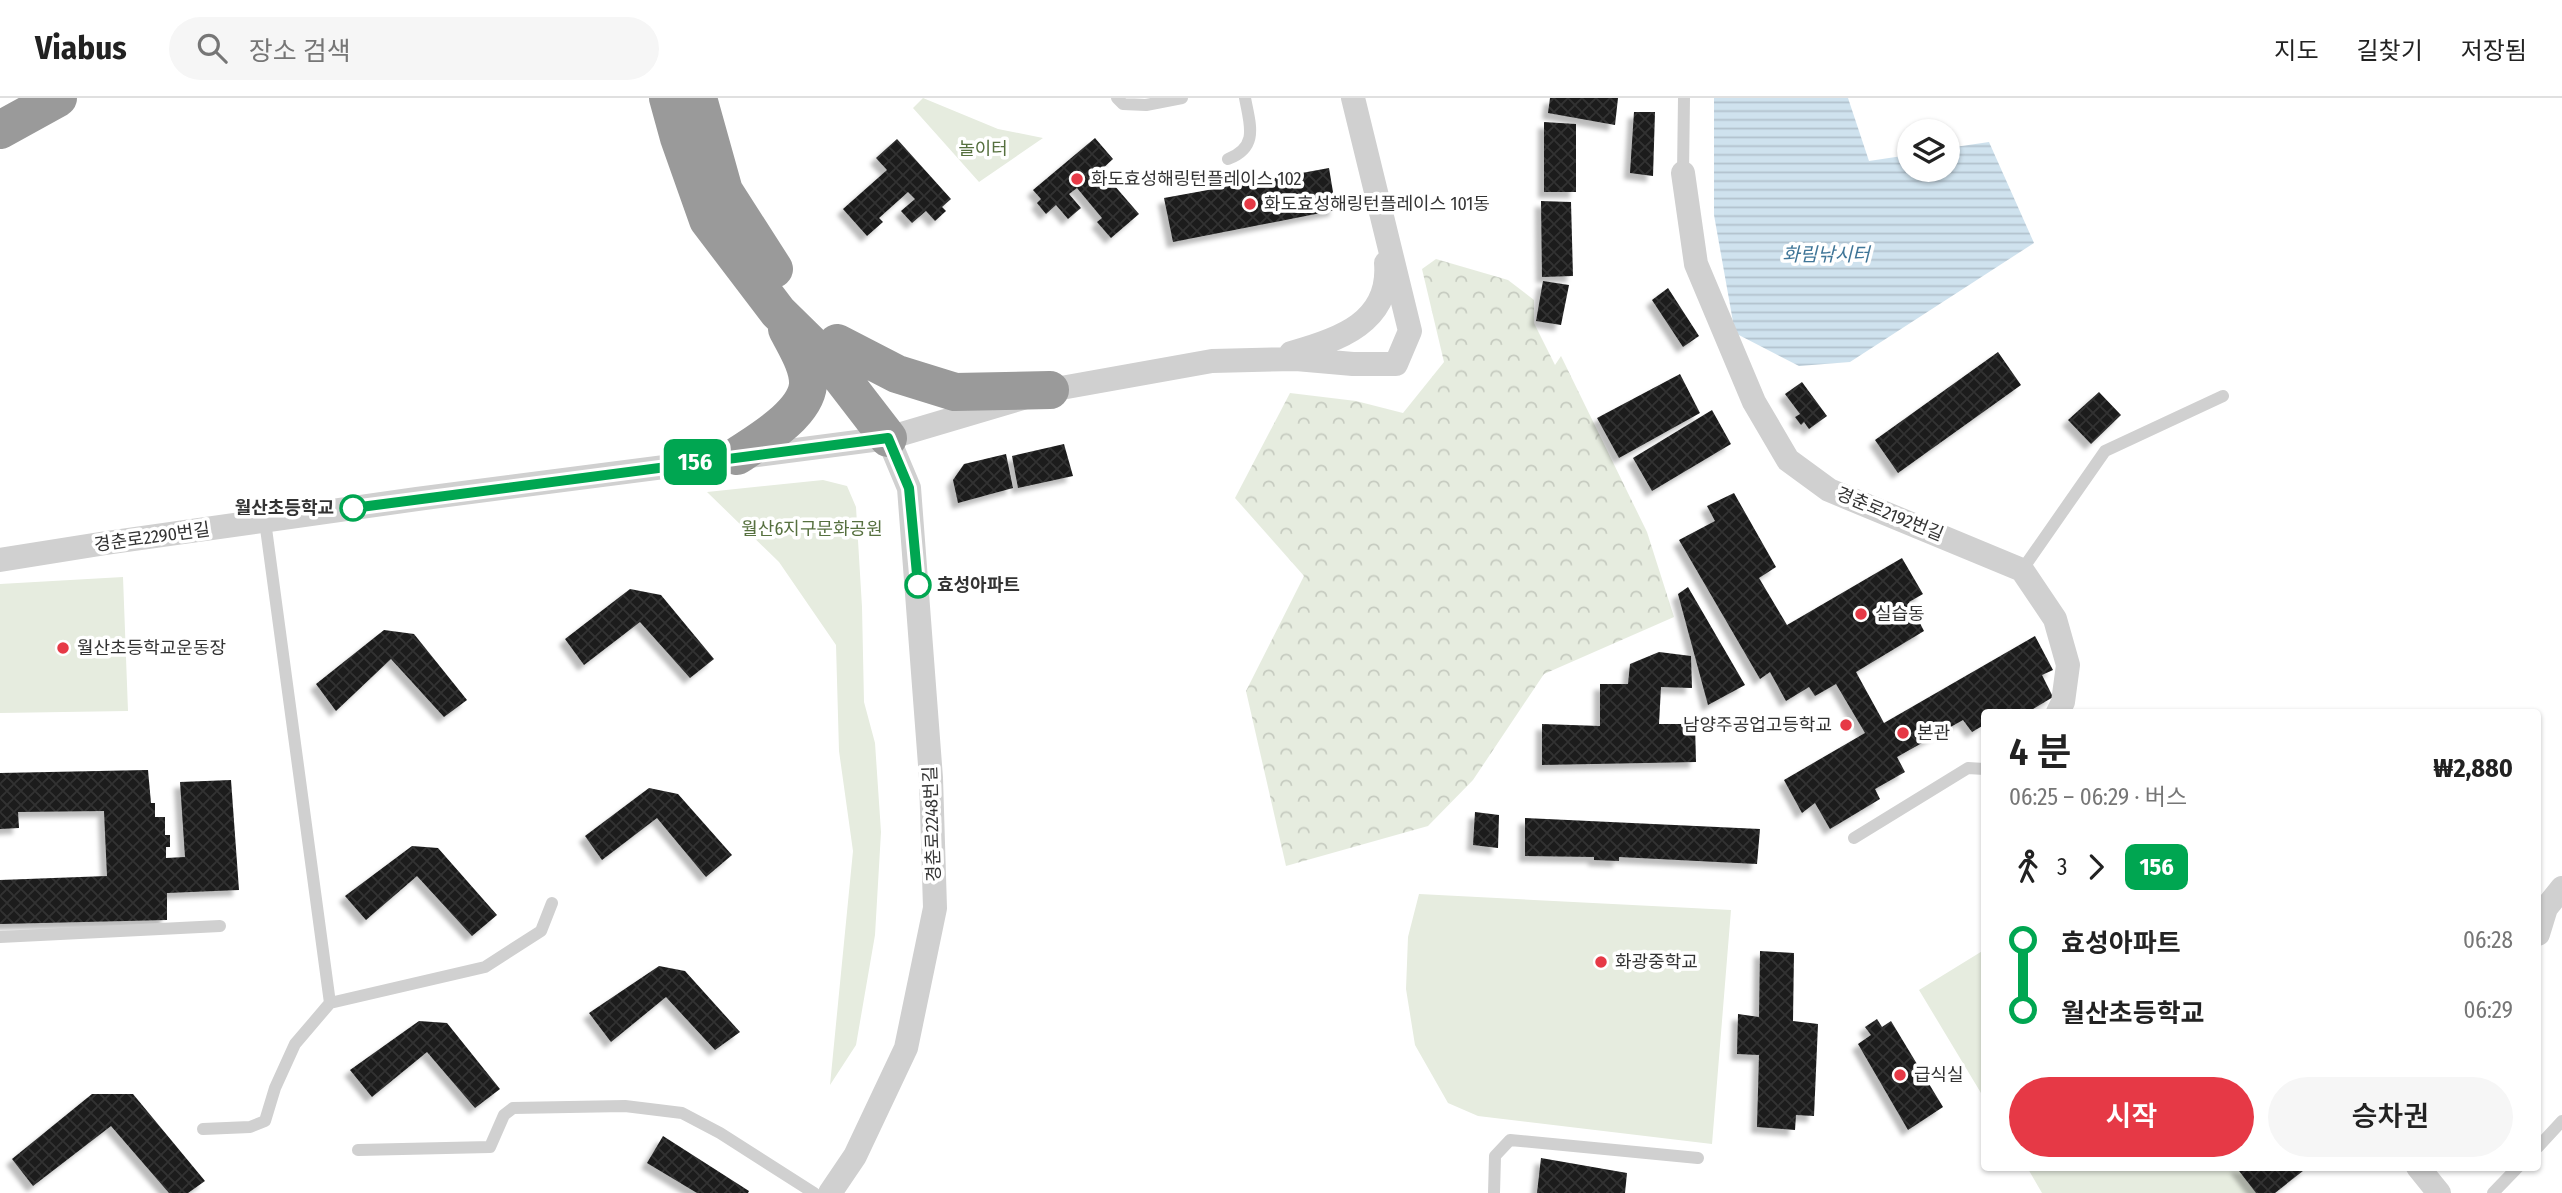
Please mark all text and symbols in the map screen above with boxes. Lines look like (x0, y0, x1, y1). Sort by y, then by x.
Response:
search box (169, 17, 659, 80)
text: Viabus (35, 28, 127, 68)
icon: search (193, 29, 231, 67)
text: 장소 검색 (249, 36, 351, 67)
text: 지도 (2274, 37, 2319, 65)
text: 길찾기 (2357, 37, 2423, 65)
text: 저장됨 (2461, 37, 2527, 65)
map controls (1897, 119, 1960, 182)
button: layers (1897, 119, 1960, 182)
park label: 놀이터 (958, 138, 1008, 160)
place label: 화도효성해링턴플레이스 102 (1091, 168, 1302, 190)
marker: 화도효성해링턴플레이스 102 (1069, 171, 1085, 187)
place label: 화도효성해링턴플레이스 101동 (1264, 193, 1490, 215)
marker: 화도효성해링턴플레이스 101동 (1242, 196, 1258, 212)
water label: 화림낚시터 (1782, 243, 1872, 266)
line badge: 156 (655, 439, 735, 485)
text: 156 (678, 448, 712, 476)
street label: 경춘로2192번길 (1833, 482, 1947, 546)
marker: 월산초등학교 (340, 495, 366, 521)
place label: 월산초등학교 (235, 497, 334, 519)
street label: 경춘로2290번길 (93, 518, 211, 556)
park label: 월산6지구문화공원 (741, 518, 883, 540)
marker: 효성아파트 (905, 572, 931, 598)
place label: 효성아파트 (937, 574, 1020, 596)
place label: 실습동 (1875, 603, 1925, 625)
marker: 실습동 (1853, 606, 1869, 622)
place label: 월산초등학교운동장 (77, 637, 226, 659)
marker: 월산초등학교운동장 (55, 640, 71, 656)
place label: 남양주공업고등학교 (1683, 714, 1832, 736)
marker: 남양주공업고등학교 (1838, 717, 1854, 733)
place label: 본관 (1917, 722, 1951, 744)
marker: 본관 (1895, 725, 1911, 741)
text: 4 분 (2009, 729, 2071, 775)
text: ₩2,880 (2433, 753, 2513, 784)
street label: 경춘로2248번길 (919, 766, 945, 882)
text: 06:25 – 06:29 · 버스 (2009, 783, 2187, 811)
icon: walk (2009, 848, 2047, 886)
icon: forward (2077, 848, 2115, 886)
text: 3 (2057, 853, 2067, 881)
text: 156 (2139, 853, 2174, 881)
text: 06:28 (2463, 926, 2513, 954)
text: 효성아파트 (2061, 928, 2181, 959)
place label: 화광중학교 (1615, 951, 1698, 973)
marker: 화광중학교 (1593, 954, 1609, 970)
text: 06:29 (2464, 996, 2513, 1024)
text: 월산초등학교 (2061, 998, 2205, 1029)
place label: 급식실 (1914, 1064, 1964, 1086)
marker: 급식실 (1892, 1067, 1908, 1083)
button: 시작 (2009, 1077, 2254, 1157)
button: 승차권 (2268, 1077, 2513, 1157)

